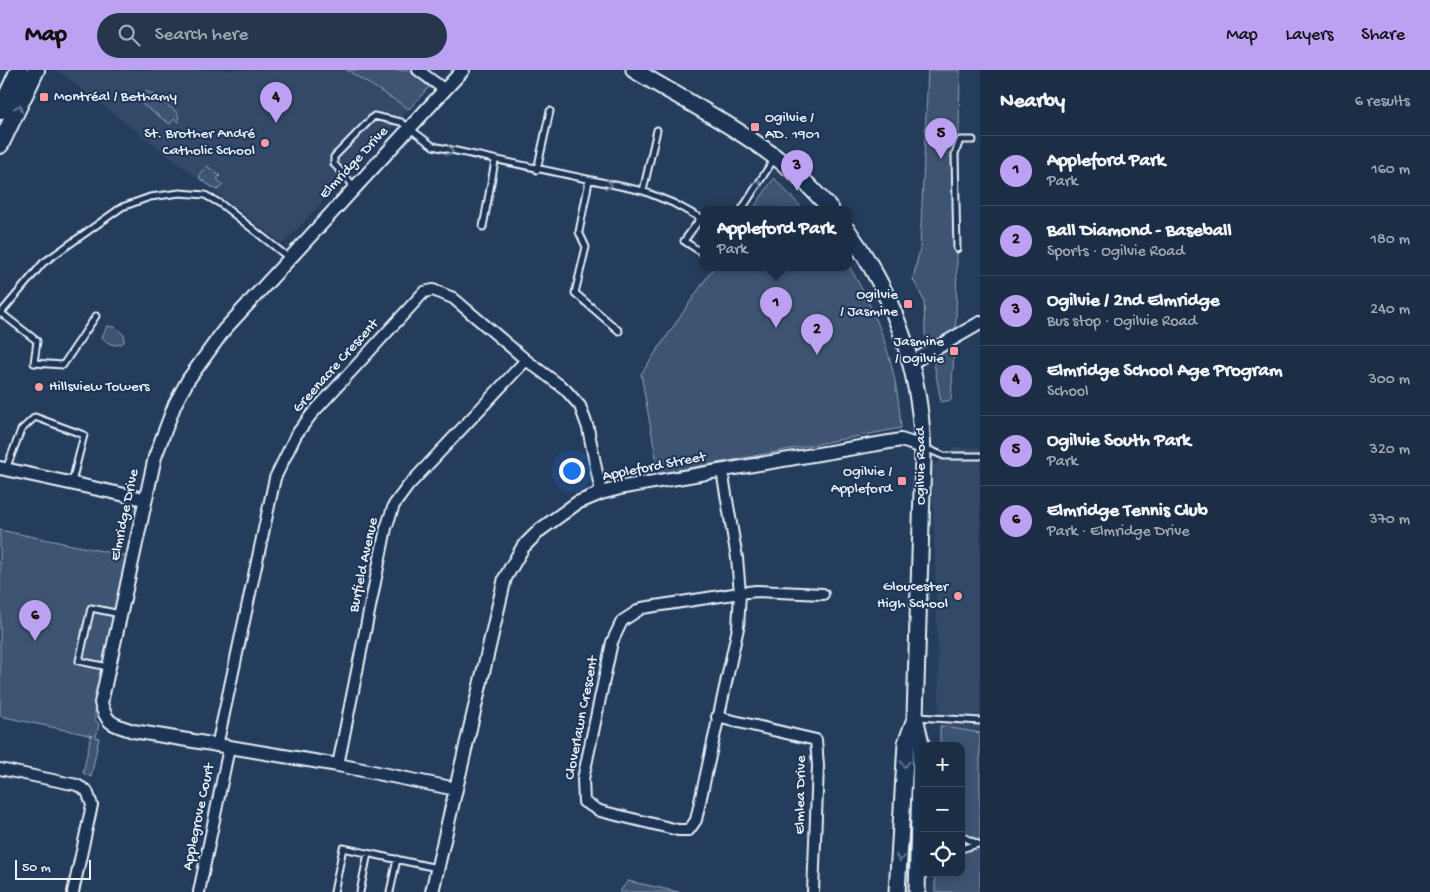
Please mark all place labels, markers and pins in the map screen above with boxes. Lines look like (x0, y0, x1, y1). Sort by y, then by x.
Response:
pin: 4 (260, 82, 292, 123)
place label: Montréal / Bethamy (54, 88, 177, 106)
marker: Montréal / Bethamy (38, 91, 50, 103)
place label: Ogilvie / AD. 1901 (765, 109, 820, 144)
pin: 5 (925, 118, 957, 159)
marker: Ogilvie / AD. 1901 (749, 121, 761, 133)
place label: St. Brother André Catholic School (144, 125, 255, 160)
marker: St. Brother André Catholic School (259, 137, 271, 149)
pin: 3 (781, 150, 813, 191)
place label: Ogilvie / Jasmine (840, 286, 898, 321)
pin: 1 (760, 287, 792, 328)
marker: Ogilvie / Jasmine (902, 298, 914, 310)
pin: 2 (801, 314, 833, 355)
place label: Jasmine / Ogilvie (893, 333, 944, 368)
marker: Jasmine / Ogilvie (948, 345, 960, 357)
place label: Hillsview Towers (49, 378, 150, 396)
marker: Hillsview Towers (33, 381, 45, 393)
place label: Ogilvie / Appleford (831, 463, 893, 498)
marker: Ogilvie / Appleford (896, 475, 908, 487)
place label: Gloucester High School (877, 578, 950, 613)
marker: Gloucester High School (952, 590, 964, 602)
pin: 6 (19, 600, 51, 641)

